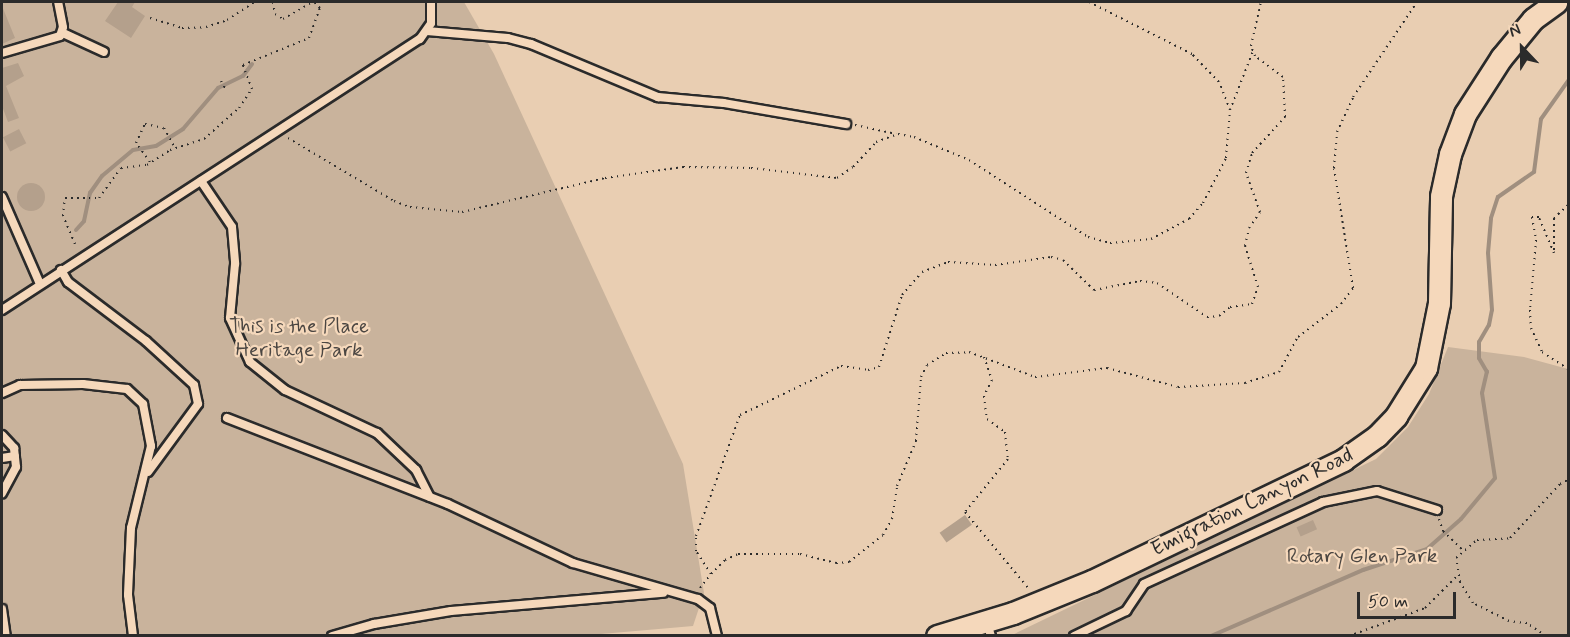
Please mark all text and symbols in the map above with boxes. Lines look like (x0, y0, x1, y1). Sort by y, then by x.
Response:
north arrow (1492, 18, 1552, 78)
text: N (1506, 19, 1524, 43)
park label: This is the Place Heritage Park (229, 313, 369, 363)
street label: Emigration Canyon Road (1149, 443, 1355, 561)
park label: Rotary Glen Park (1284, 543, 1440, 569)
scale bar (1360, 580, 1459, 618)
text: 50 m (1368, 590, 1408, 614)

